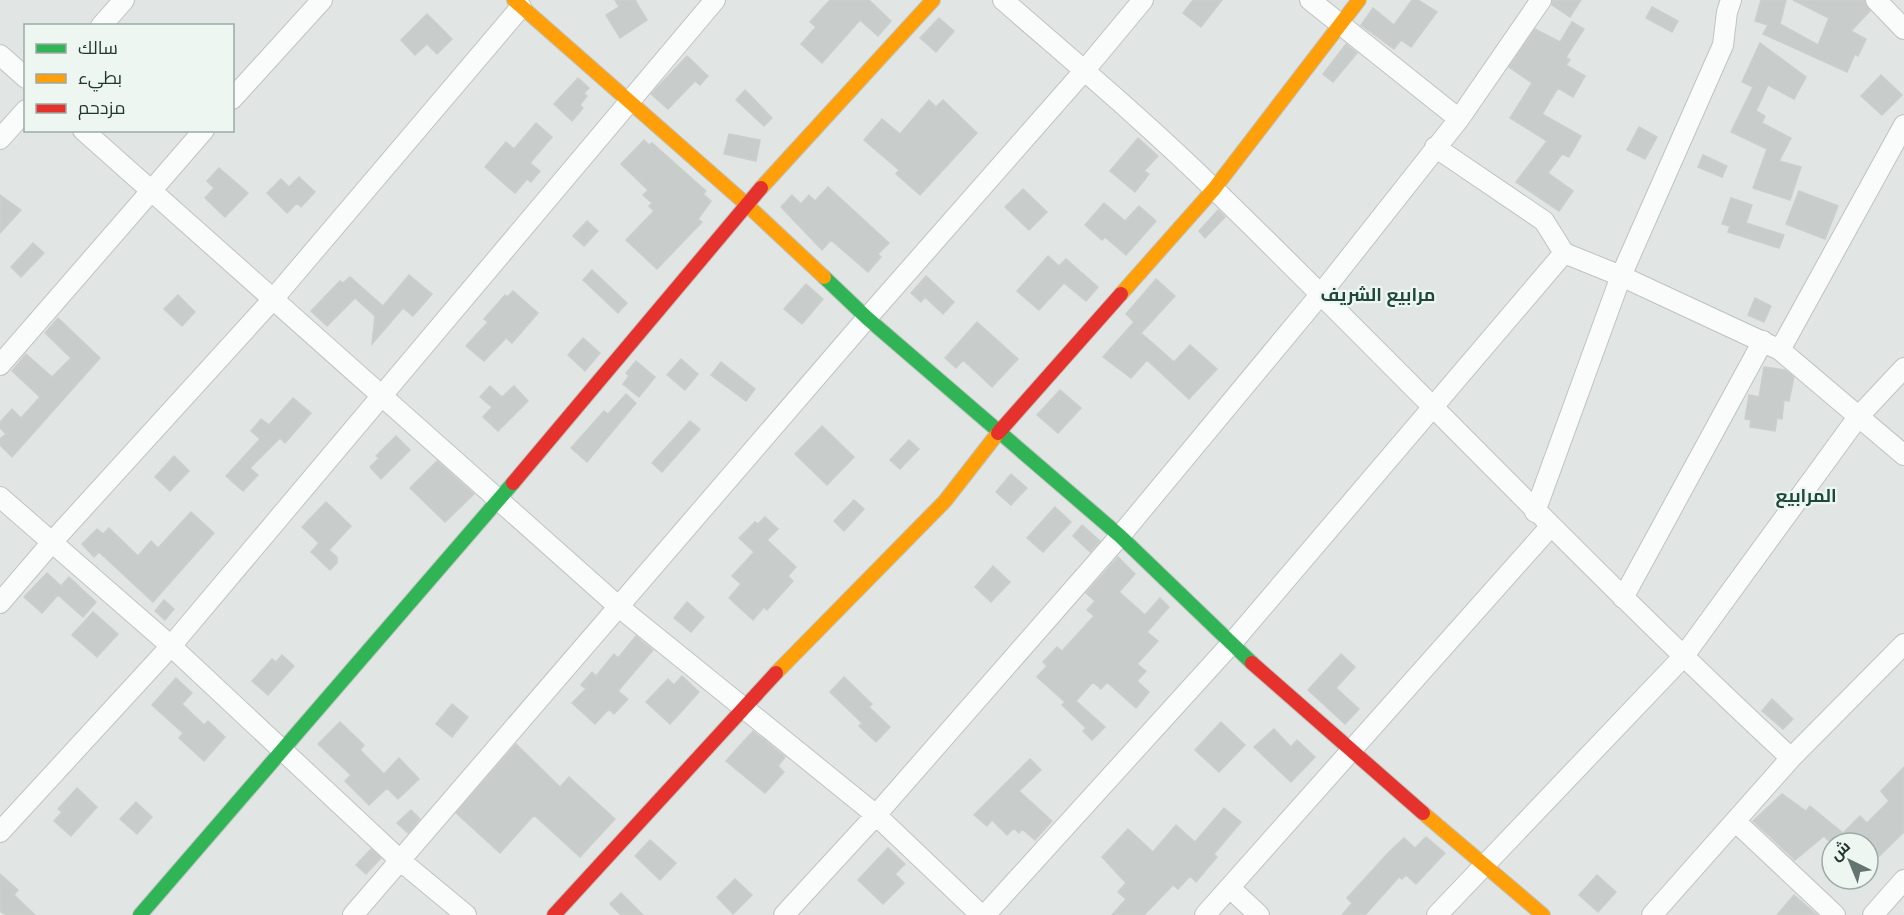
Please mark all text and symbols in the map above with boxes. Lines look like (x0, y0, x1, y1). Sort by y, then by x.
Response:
legend (24, 24, 234, 132)
text: سالك (78, 35, 118, 59)
text: بطيء (78, 65, 122, 92)
text: مزدحم (78, 95, 126, 120)
district label: مرابيع الشريف (1320, 282, 1436, 307)
district label: المرابيع (1775, 483, 1837, 508)
north arrow (1820, 831, 1880, 891)
text: ش (1825, 835, 1855, 865)

